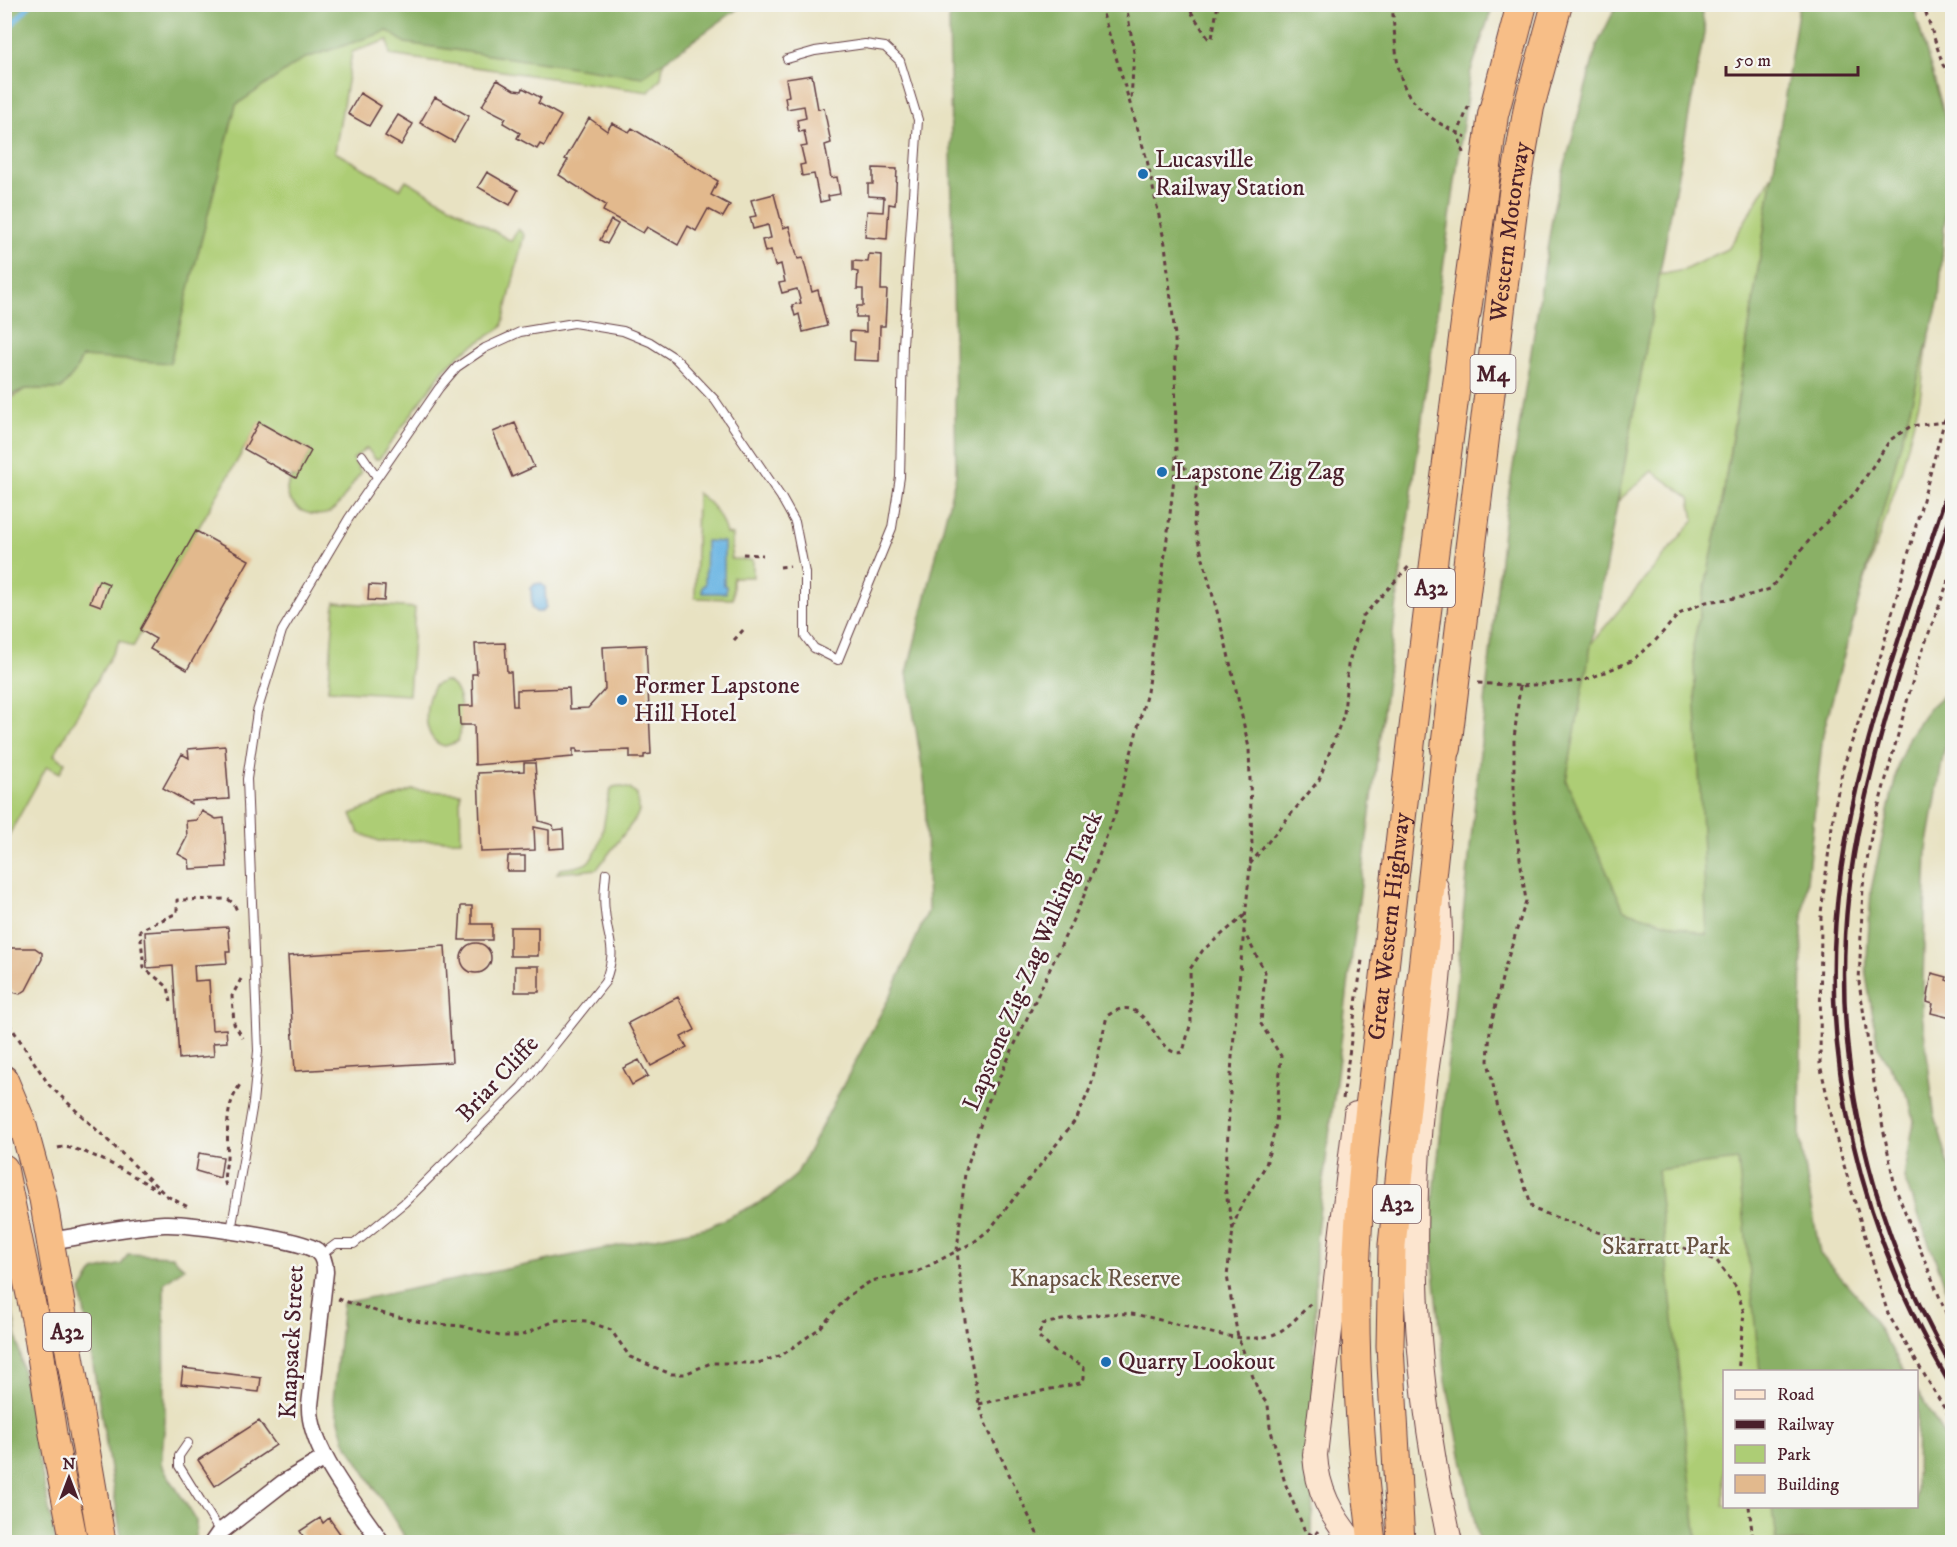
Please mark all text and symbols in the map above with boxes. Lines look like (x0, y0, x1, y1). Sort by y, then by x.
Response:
scale bar (1726, 39, 1858, 77)
text: 50 m (1735, 50, 1771, 72)
street label: Western Motorway (1483, 139, 1538, 325)
place label: Lucasville Railway Station (1155, 145, 1305, 203)
marker: Lucasville Railway Station (1136, 167, 1150, 181)
road number: M4 (1470, 355, 1516, 393)
place label: Lapstone Zig Zag (1174, 457, 1345, 487)
marker: Lapstone Zig Zag (1155, 465, 1169, 479)
road number: A32 (1407, 569, 1455, 607)
place label: Former Lapstone Hill Hotel (634, 671, 800, 729)
marker: Former Lapstone Hill Hotel (615, 693, 629, 707)
street label: Lapstone Zig-Zag Walking Track (956, 807, 1110, 1115)
street label: Great Western Highway (1362, 810, 1418, 1042)
street label: Briar Cliffe (451, 1030, 546, 1128)
road number: A32 (1373, 1185, 1421, 1223)
park label: Skarratt Park (1602, 1232, 1730, 1262)
street label: Knapsack Street (273, 1264, 311, 1420)
park label: Knapsack Reserve (1010, 1264, 1180, 1294)
road number: A32 (43, 1313, 91, 1351)
place label: Quarry Lookout (1118, 1347, 1275, 1377)
marker: Quarry Lookout (1099, 1355, 1113, 1369)
legend (1723, 1370, 1918, 1508)
text: Road (1777, 1384, 1814, 1406)
text: Railway (1777, 1414, 1835, 1436)
text: Park (1777, 1444, 1811, 1466)
north arrow (39, 1448, 99, 1508)
text: N (62, 1454, 76, 1474)
text: Building (1777, 1474, 1839, 1496)

